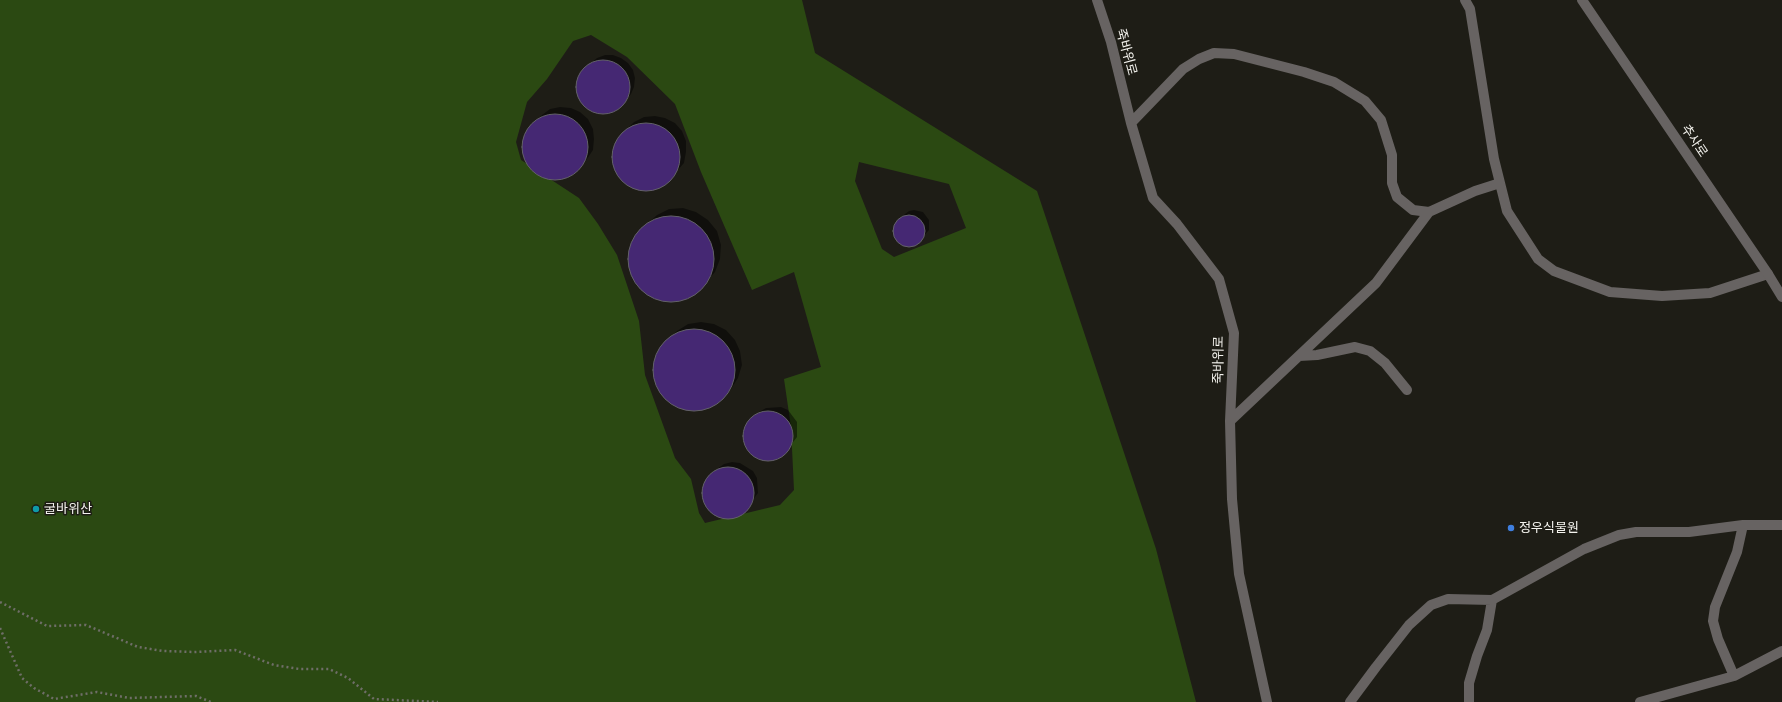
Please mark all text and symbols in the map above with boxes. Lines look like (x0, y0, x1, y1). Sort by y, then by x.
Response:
street label: 죽바위로 (1112, 27, 1140, 77)
street label: 추사로 (1678, 122, 1710, 160)
street label: 죽바위로 (1211, 336, 1227, 384)
place label: 굴바위산 (44, 501, 92, 517)
marker: 굴바위산 (31, 504, 41, 514)
place label: 정우식물원 (1519, 520, 1579, 536)
marker: 정우식물원 (1506, 523, 1516, 533)

